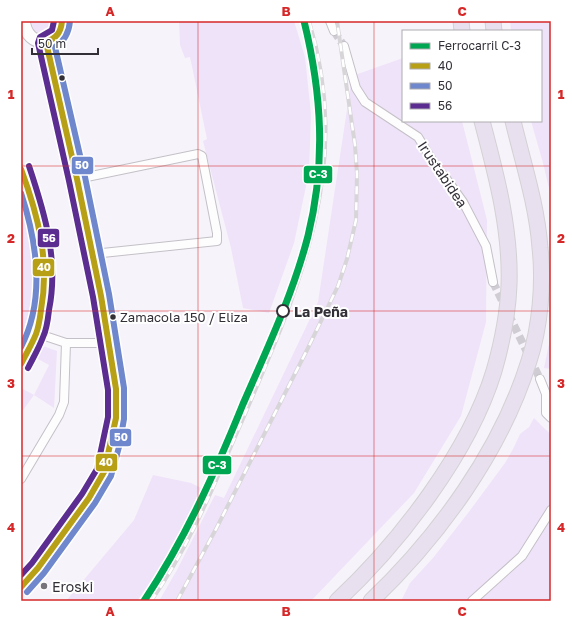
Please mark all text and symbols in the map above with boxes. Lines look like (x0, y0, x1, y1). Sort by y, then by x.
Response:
text: A (105, 3, 115, 19)
text: B (281, 3, 291, 19)
text: C (457, 3, 467, 19)
scale bar (32, 30, 98, 56)
legend (402, 30, 542, 122)
text: 50 m (38, 36, 66, 51)
text: Ferrocarril C-3 (438, 38, 521, 53)
text: 40 (438, 58, 453, 73)
unlabelled marker (57, 73, 67, 83)
text: 50 (438, 78, 452, 93)
text: 1 (8, 86, 15, 102)
text: 1 (558, 86, 565, 102)
text: 56 (438, 98, 452, 113)
street label: Irustabidea (415, 138, 471, 210)
line badge: 50 (71, 156, 94, 175)
text: 50 (75, 158, 89, 171)
line badge: C-3 (303, 165, 333, 184)
text: C-3 (309, 167, 328, 180)
line badge: 56 (37, 228, 60, 248)
text: 2 (7, 230, 15, 246)
text: 2 (557, 230, 565, 246)
text: 56 (42, 231, 56, 244)
line badge: 40 (32, 258, 55, 277)
text: 40 (37, 260, 51, 273)
place label: La Peña (294, 303, 348, 320)
marker: La Peña (276, 304, 290, 318)
place label: Zamacola 150 / Eliza (120, 309, 248, 325)
marker: Zamacola 150 / Eliza (108, 312, 118, 322)
text: 3 (7, 375, 15, 391)
text: 3 (557, 375, 565, 391)
line badge: 50 (109, 428, 132, 447)
text: 50 (114, 430, 128, 443)
line badge: 40 (95, 453, 118, 472)
text: 40 (99, 455, 113, 468)
line badge: C-3 (202, 455, 232, 475)
text: C-3 (208, 458, 227, 471)
text: 4 (7, 519, 15, 535)
text: 4 (557, 519, 565, 535)
place label: Eroski (52, 578, 93, 595)
marker: Eroski (39, 581, 49, 591)
text: A (105, 603, 115, 619)
text: B (281, 603, 291, 619)
text: C (457, 603, 467, 619)

